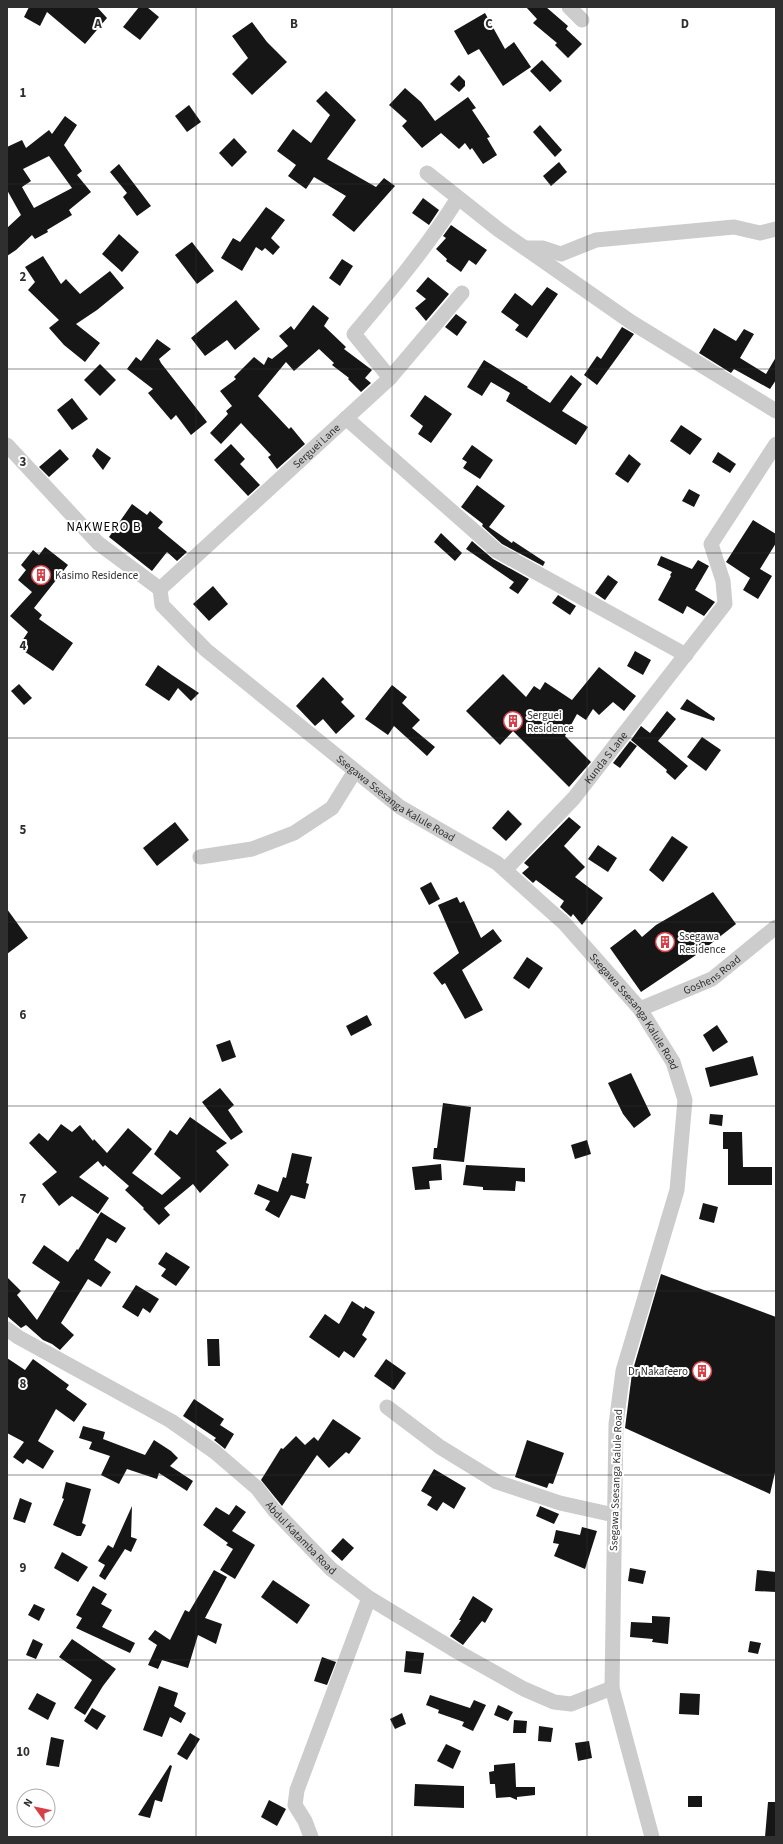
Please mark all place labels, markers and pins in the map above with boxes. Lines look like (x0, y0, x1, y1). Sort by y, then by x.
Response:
building icon: Kasimo Residence (30, 564, 52, 586)
place label: Kasimo Residence (55, 568, 139, 583)
place label: Serguei Residence (527, 708, 574, 736)
building icon: Serguei Residence (502, 710, 524, 732)
place label: Ssegawa Residence (679, 929, 726, 957)
building icon: Ssegawa Residence (654, 931, 676, 953)
building icon: Dr Nakafeero (691, 1360, 713, 1382)
place label: Dr Nakafeero (628, 1364, 688, 1379)

